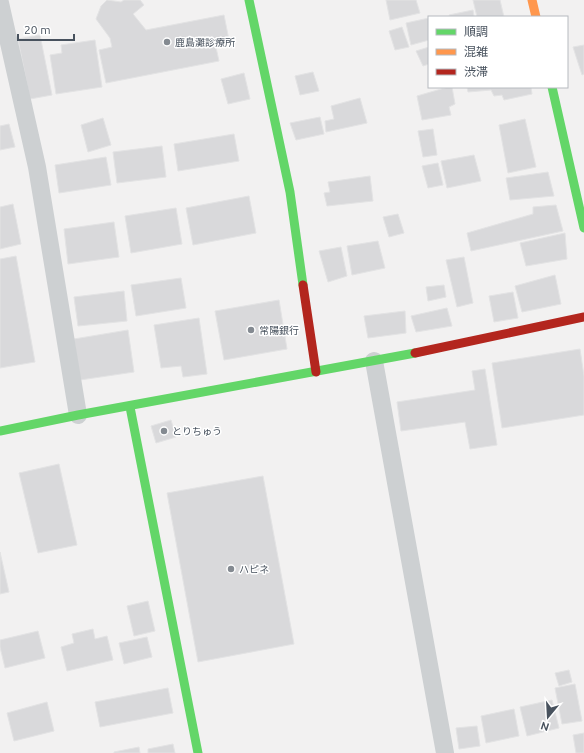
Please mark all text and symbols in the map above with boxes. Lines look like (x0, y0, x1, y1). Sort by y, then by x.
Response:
scale bar (18, 16, 74, 42)
legend (428, 16, 568, 88)
text: 20 m (24, 23, 51, 36)
text: 順調 (464, 25, 488, 38)
marker: 鹿島灘診療所 (162, 37, 172, 47)
place label: 鹿島灘診療所 (175, 37, 235, 48)
text: 混雑 (464, 45, 488, 58)
text: 渋滞 (464, 65, 488, 78)
marker: 常陽銀行 (246, 325, 256, 335)
place label: 常陽銀行 (259, 325, 299, 336)
marker: とりちゅう (159, 426, 169, 436)
place label: とりちゅう (172, 426, 222, 437)
marker: ハピネ (226, 564, 236, 574)
place label: ハピネ (239, 564, 269, 575)
north arrow (528, 697, 568, 737)
text: N (539, 720, 551, 733)

